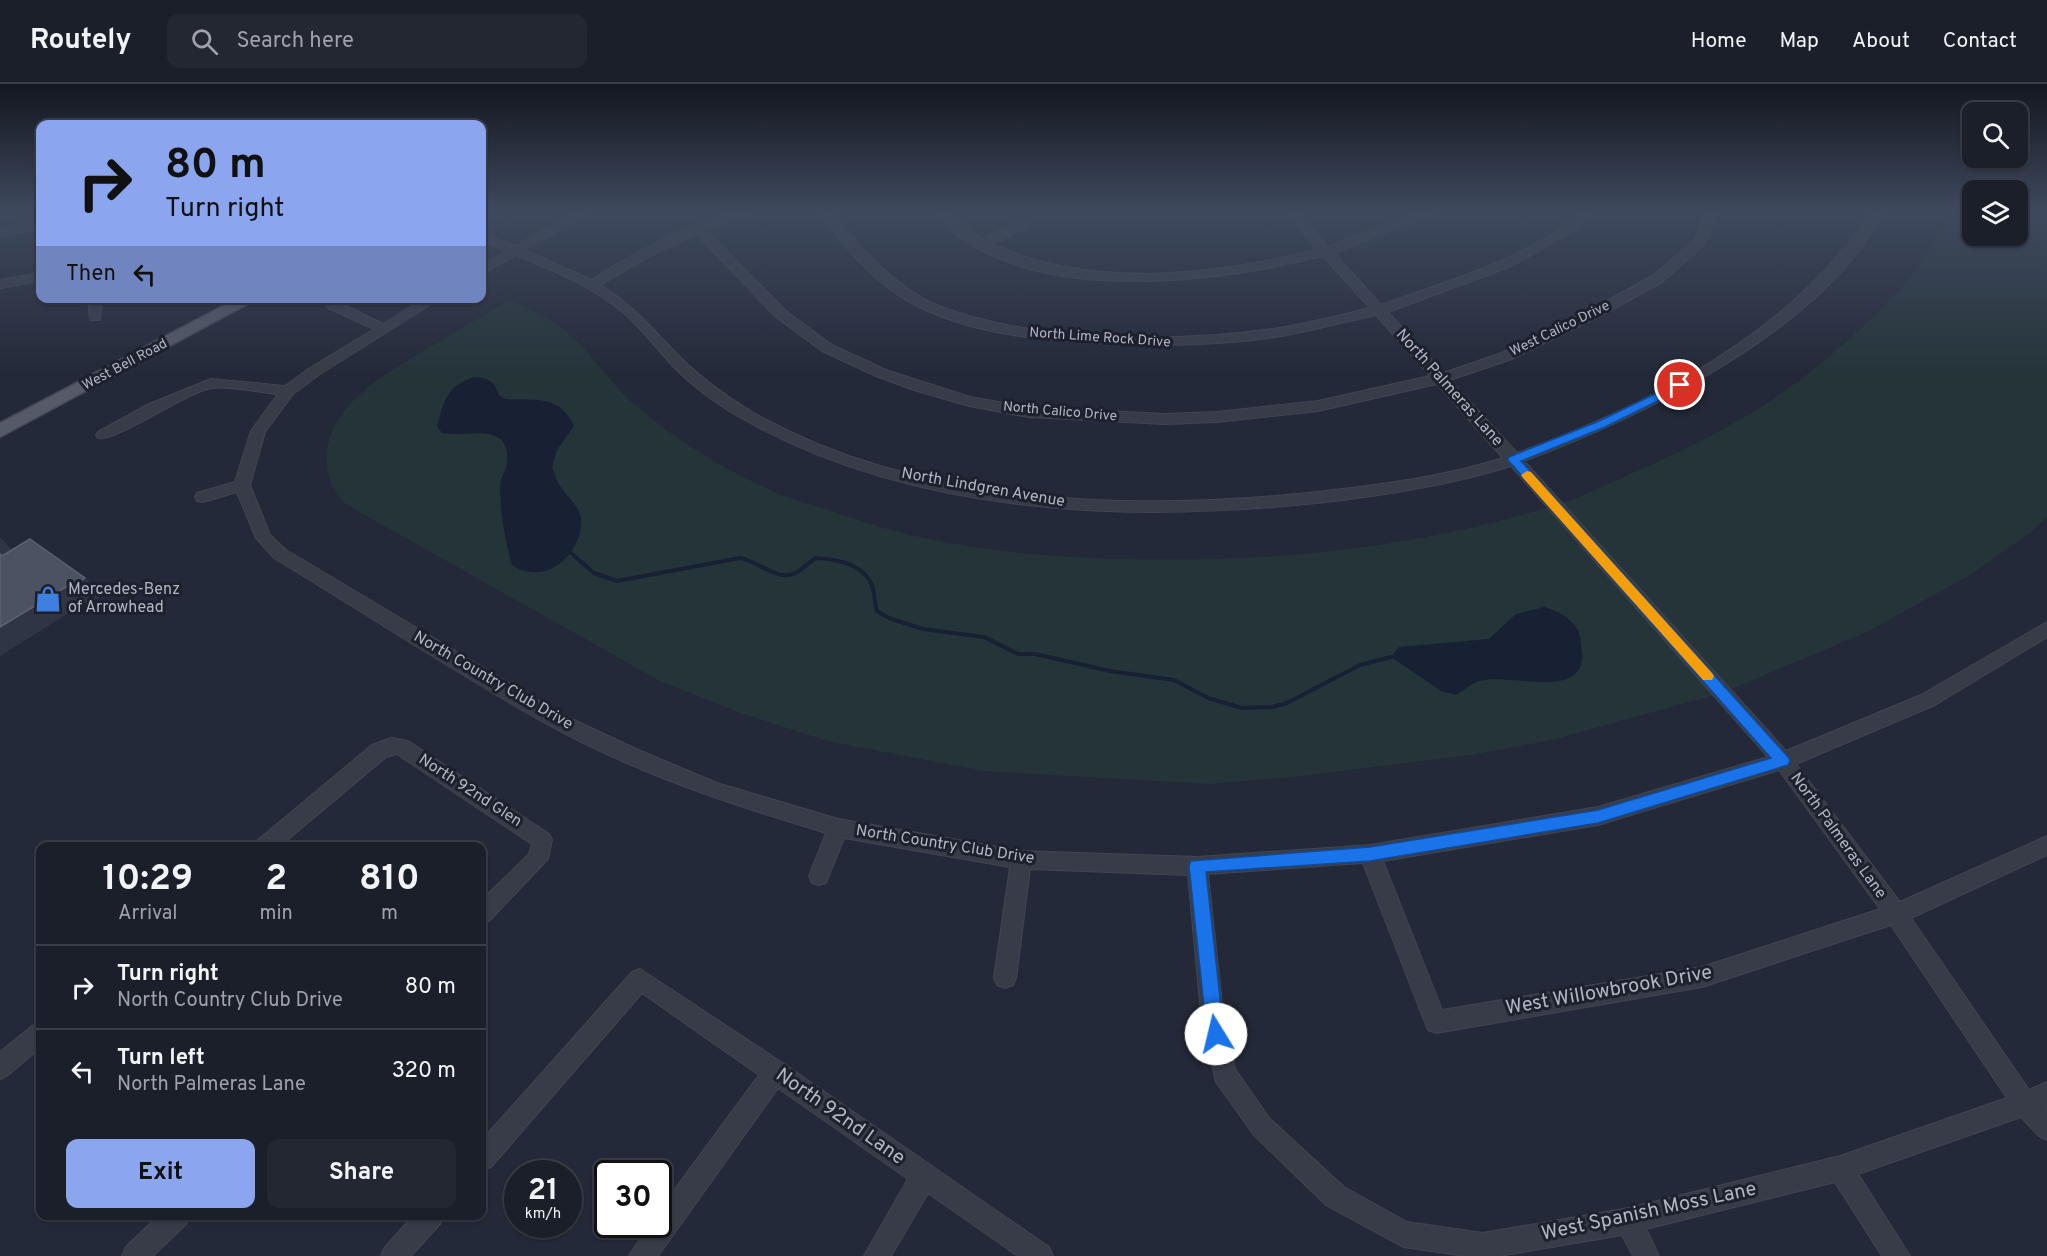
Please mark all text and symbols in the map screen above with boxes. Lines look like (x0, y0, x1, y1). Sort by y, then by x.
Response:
search box (167, 14, 587, 68)
text: Routely (30, 23, 131, 59)
icon: search (188, 25, 221, 58)
text: Search here (236, 28, 354, 55)
text: Home (1691, 28, 1747, 55)
text: Map (1780, 28, 1819, 55)
text: About (1852, 28, 1910, 55)
text: Contact (1943, 28, 2017, 55)
map controls (1962, 102, 2028, 246)
button: search (1962, 102, 2028, 168)
text: 80 m (165, 140, 266, 193)
icon: right (66, 144, 144, 222)
button: layers (1962, 180, 2028, 246)
text: Turn right (165, 192, 284, 226)
icon: left (128, 258, 161, 291)
text: Then (66, 261, 116, 288)
street label: West Calico Drive (1507, 297, 1613, 361)
street label: North Lime Rock Drive (1029, 325, 1171, 351)
street label: North Palmeras Lane (1391, 325, 1507, 451)
street label: West Bell Road (80, 335, 170, 395)
pin (1654, 359, 1705, 410)
icon: arrive (1663, 368, 1696, 401)
street label: North Calico Drive (1002, 399, 1118, 425)
street label: North Lindgren Avenue (900, 464, 1066, 512)
place label: Mercedes-Benz of Arrowhead (68, 580, 180, 618)
shop icon: Mercedes-Benz of Arrowhead (33, 584, 63, 614)
street label: North Country Club Drive (410, 627, 576, 735)
street label: North 92nd Glen (414, 750, 526, 832)
street label: North Palmeras Lane (1785, 769, 1891, 903)
street label: North Country Club Drive (854, 821, 1036, 869)
text: 10:29 (102, 857, 193, 903)
text: 2 (265, 857, 287, 903)
text: 810 (359, 857, 420, 903)
text: Arrival (118, 901, 178, 927)
text: min (260, 901, 293, 927)
text: m (381, 901, 398, 927)
street label: West Willowbrook Drive (1504, 960, 1714, 1022)
text: Turn right (117, 961, 219, 988)
icon: right (66, 971, 99, 1004)
text: 80 m (405, 974, 456, 1001)
text: North Country Club Drive (117, 988, 343, 1014)
position arrow (1184, 1002, 1248, 1066)
text: Turn left (117, 1045, 205, 1072)
icon: left (66, 1055, 99, 1088)
text: 320 m (392, 1058, 456, 1085)
street label: North 92nd Lane (770, 1063, 910, 1171)
text: North Palmeras Lane (117, 1072, 306, 1098)
button: Exit (66, 1139, 255, 1208)
button: Share (267, 1139, 456, 1208)
speed limit sign: 30 (594, 1160, 672, 1238)
text: 21 (528, 1173, 558, 1210)
street label: West Spanish Moss Lane (1539, 1176, 1759, 1248)
text: km/h (525, 1205, 561, 1224)

